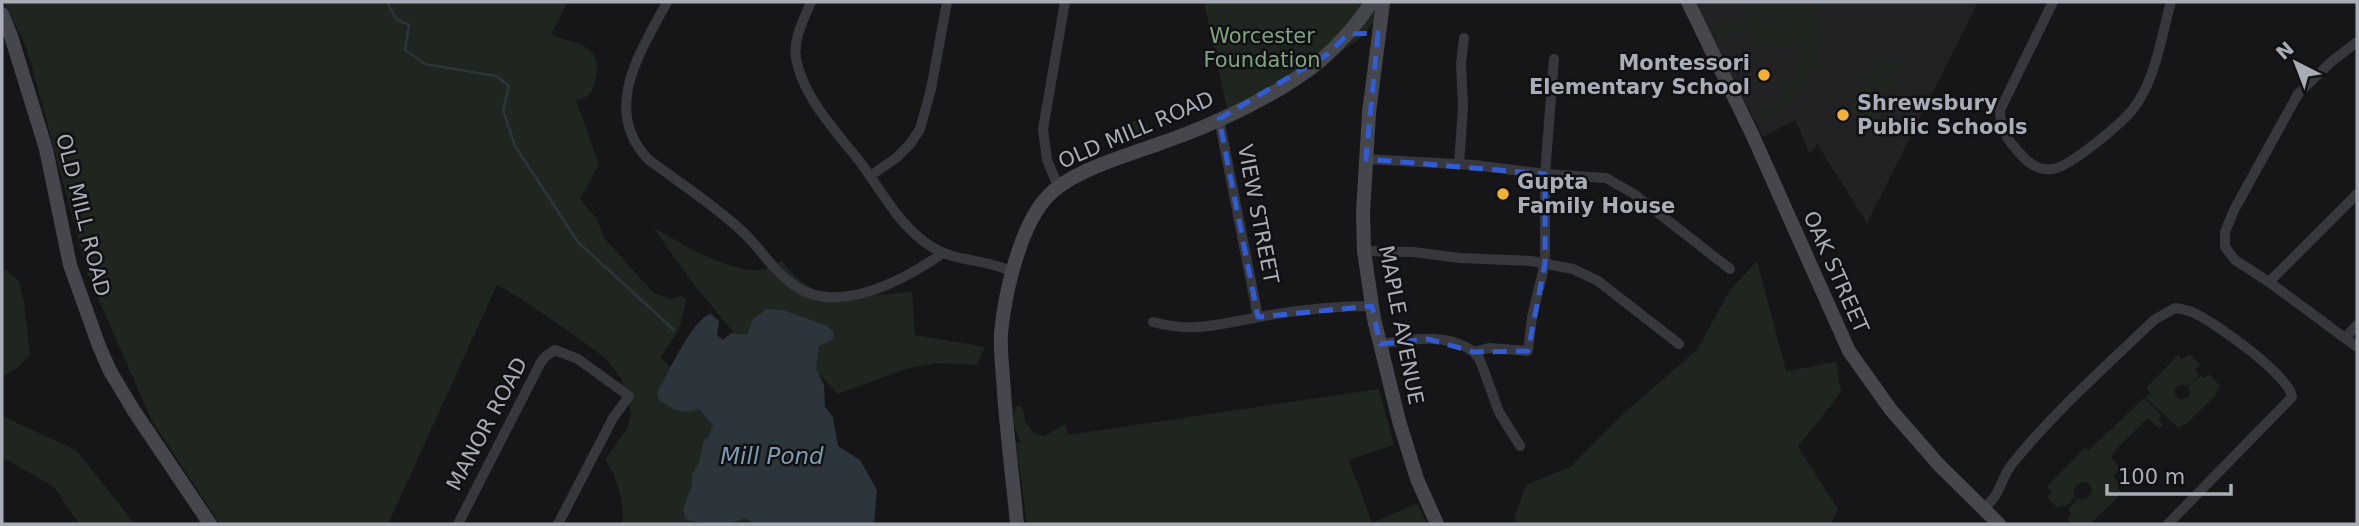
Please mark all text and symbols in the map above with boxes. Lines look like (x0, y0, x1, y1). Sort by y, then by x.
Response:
park label: Worcester Foundation (1203, 24, 1321, 72)
north arrow (2261, 28, 2331, 98)
text: N (2271, 37, 2298, 64)
place label: Montessori Elementary School (1529, 51, 1750, 99)
marker: Montessori Elementary School (1756, 67, 1772, 83)
street label: OLD MILL ROAD (1055, 86, 1217, 174)
place label: Shrewsbury Public Schools (1857, 91, 2028, 139)
marker: Shrewsbury Public Schools (1835, 107, 1851, 123)
street label: OLD MILL ROAD (51, 131, 115, 299)
street label: VIEW STREET (1233, 142, 1283, 286)
place label: Gupta Family House (1517, 170, 1675, 218)
marker: Gupta Family House (1495, 186, 1511, 202)
street label: OAK STREET (1798, 207, 1874, 337)
street label: MAPLE AVENUE (1374, 243, 1428, 407)
street label: MANOR ROAD (442, 353, 532, 495)
water label: Mill Pond (720, 443, 824, 469)
scale bar (2107, 452, 2231, 496)
text: 100 m (2118, 465, 2185, 489)

